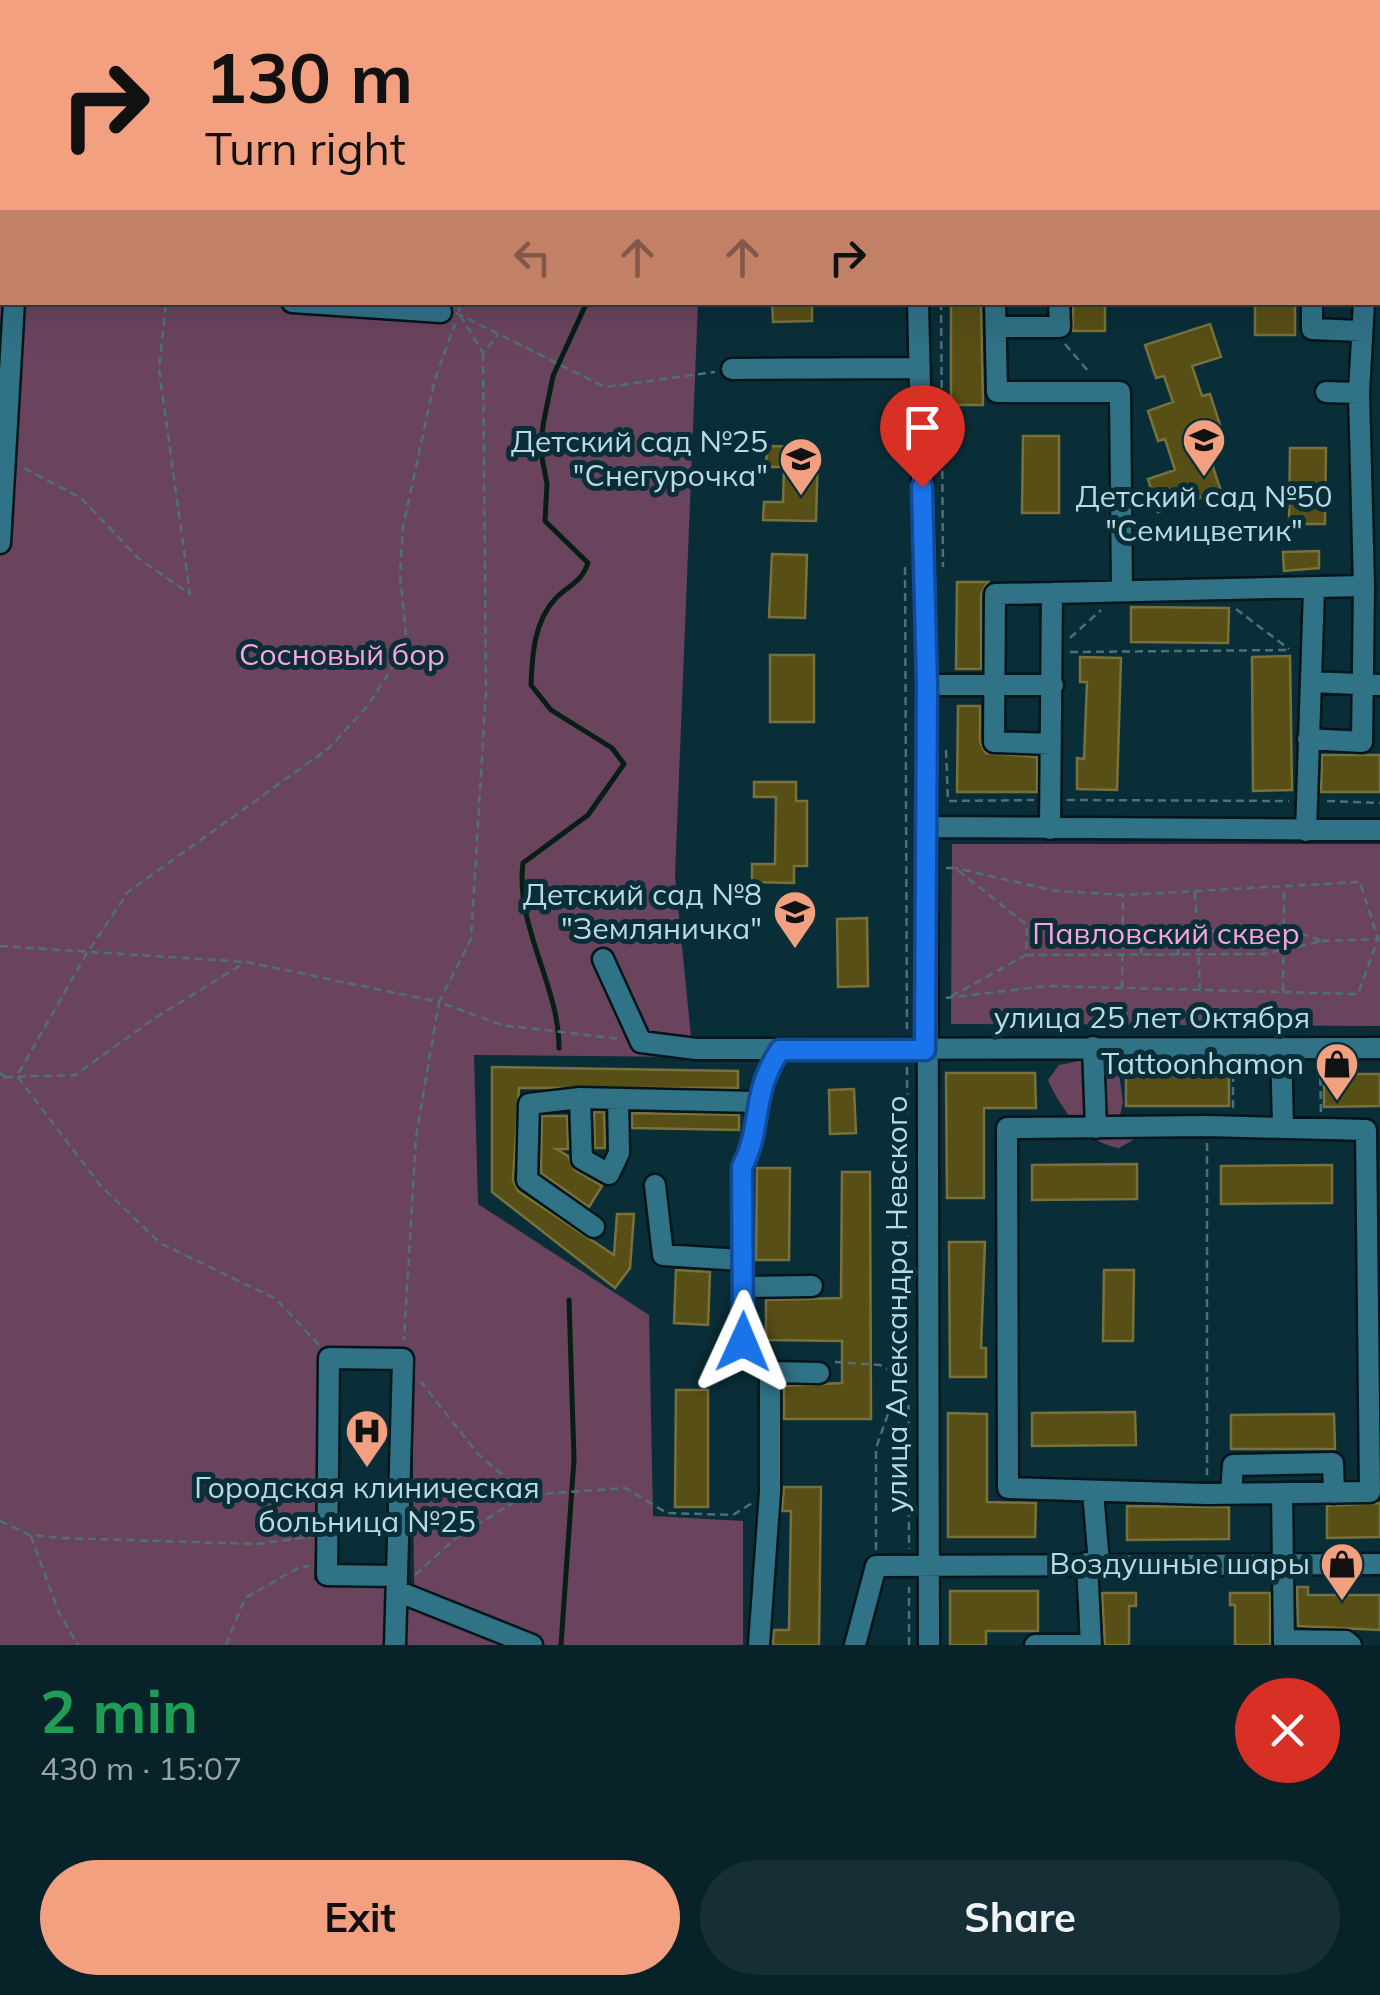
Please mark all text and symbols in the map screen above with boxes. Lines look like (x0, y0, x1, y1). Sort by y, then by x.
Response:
text: 130 m (205, 33, 413, 121)
icon: right (40, 40, 170, 170)
text: Turn right (205, 120, 406, 176)
icon: left (505, 230, 560, 285)
icon: ahead (610, 230, 665, 285)
icon: ahead (715, 230, 770, 285)
icon: right (820, 230, 875, 285)
pin (880, 385, 965, 488)
icon: arrive (895, 400, 950, 455)
school or university icon: Детский сад №50 "Семицветик" (1181, 417, 1227, 478)
place label: Детский сад №25 "Снегурочка" (511, 422, 768, 494)
school or university icon: Детский сад №25 "Снегурочка" (778, 436, 824, 497)
place label: Детский сад №50 "Семицветик" (1075, 477, 1333, 549)
park label: Сосновый бор (239, 635, 445, 673)
place label: Детский сад №8 "Земляничка" (523, 875, 762, 947)
school or university icon: Детский сад №8 "Земляничка" (772, 889, 818, 950)
park label: Павловский сквер (1032, 914, 1300, 952)
street label: улица 25 лет Октября (994, 998, 1310, 1036)
shop icon: Tattoonhamon (1314, 1041, 1360, 1102)
place label: Tattoonhamon (1101, 1044, 1304, 1082)
street label: улица Александра Невского (877, 1095, 915, 1513)
position arrow (691, 1290, 795, 1394)
hospital icon: Городская клиническая больница №25 (344, 1408, 390, 1469)
place label: Городская клиническая больница №25 (194, 1468, 540, 1540)
shop icon: Воздушные шары (1319, 1541, 1365, 1602)
place label: Воздушные шары (1050, 1544, 1310, 1582)
text: 2 min (40, 1673, 198, 1748)
button: close (1235, 1678, 1340, 1783)
text: 430 m · 15:07 (40, 1748, 242, 1788)
button: Exit (40, 1860, 680, 1975)
button: Share (700, 1860, 1340, 1975)

